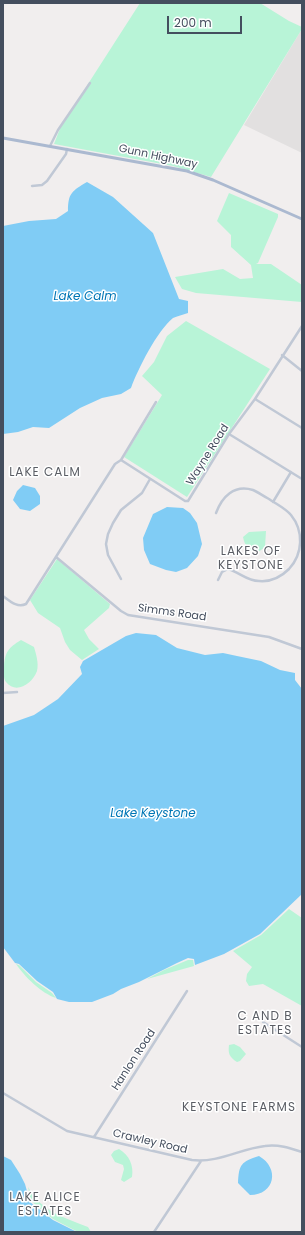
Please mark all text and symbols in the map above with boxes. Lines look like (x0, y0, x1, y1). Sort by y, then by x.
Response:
scale bar (169, 8, 244, 34)
text: 200 m (174, 14, 212, 31)
street label: Gunn Highway (117, 142, 199, 172)
water label: Lake Calm (53, 290, 117, 304)
street label: Wayne Road (184, 422, 232, 488)
district label: LAKE CALM (9, 466, 81, 480)
district label: LAKES OF KEYSTONE (218, 545, 284, 573)
street label: Simms Road (137, 602, 207, 624)
water label: Lake Keystone (110, 807, 196, 821)
district label: C AND B ESTATES (237, 1010, 293, 1038)
street label: Hanlon Road (109, 1027, 159, 1093)
district label: KEYSTONE FARMS (182, 1101, 296, 1115)
street label: Crawley Road (111, 1127, 189, 1157)
district label: LAKE ALICE ESTATES (9, 1191, 81, 1219)

